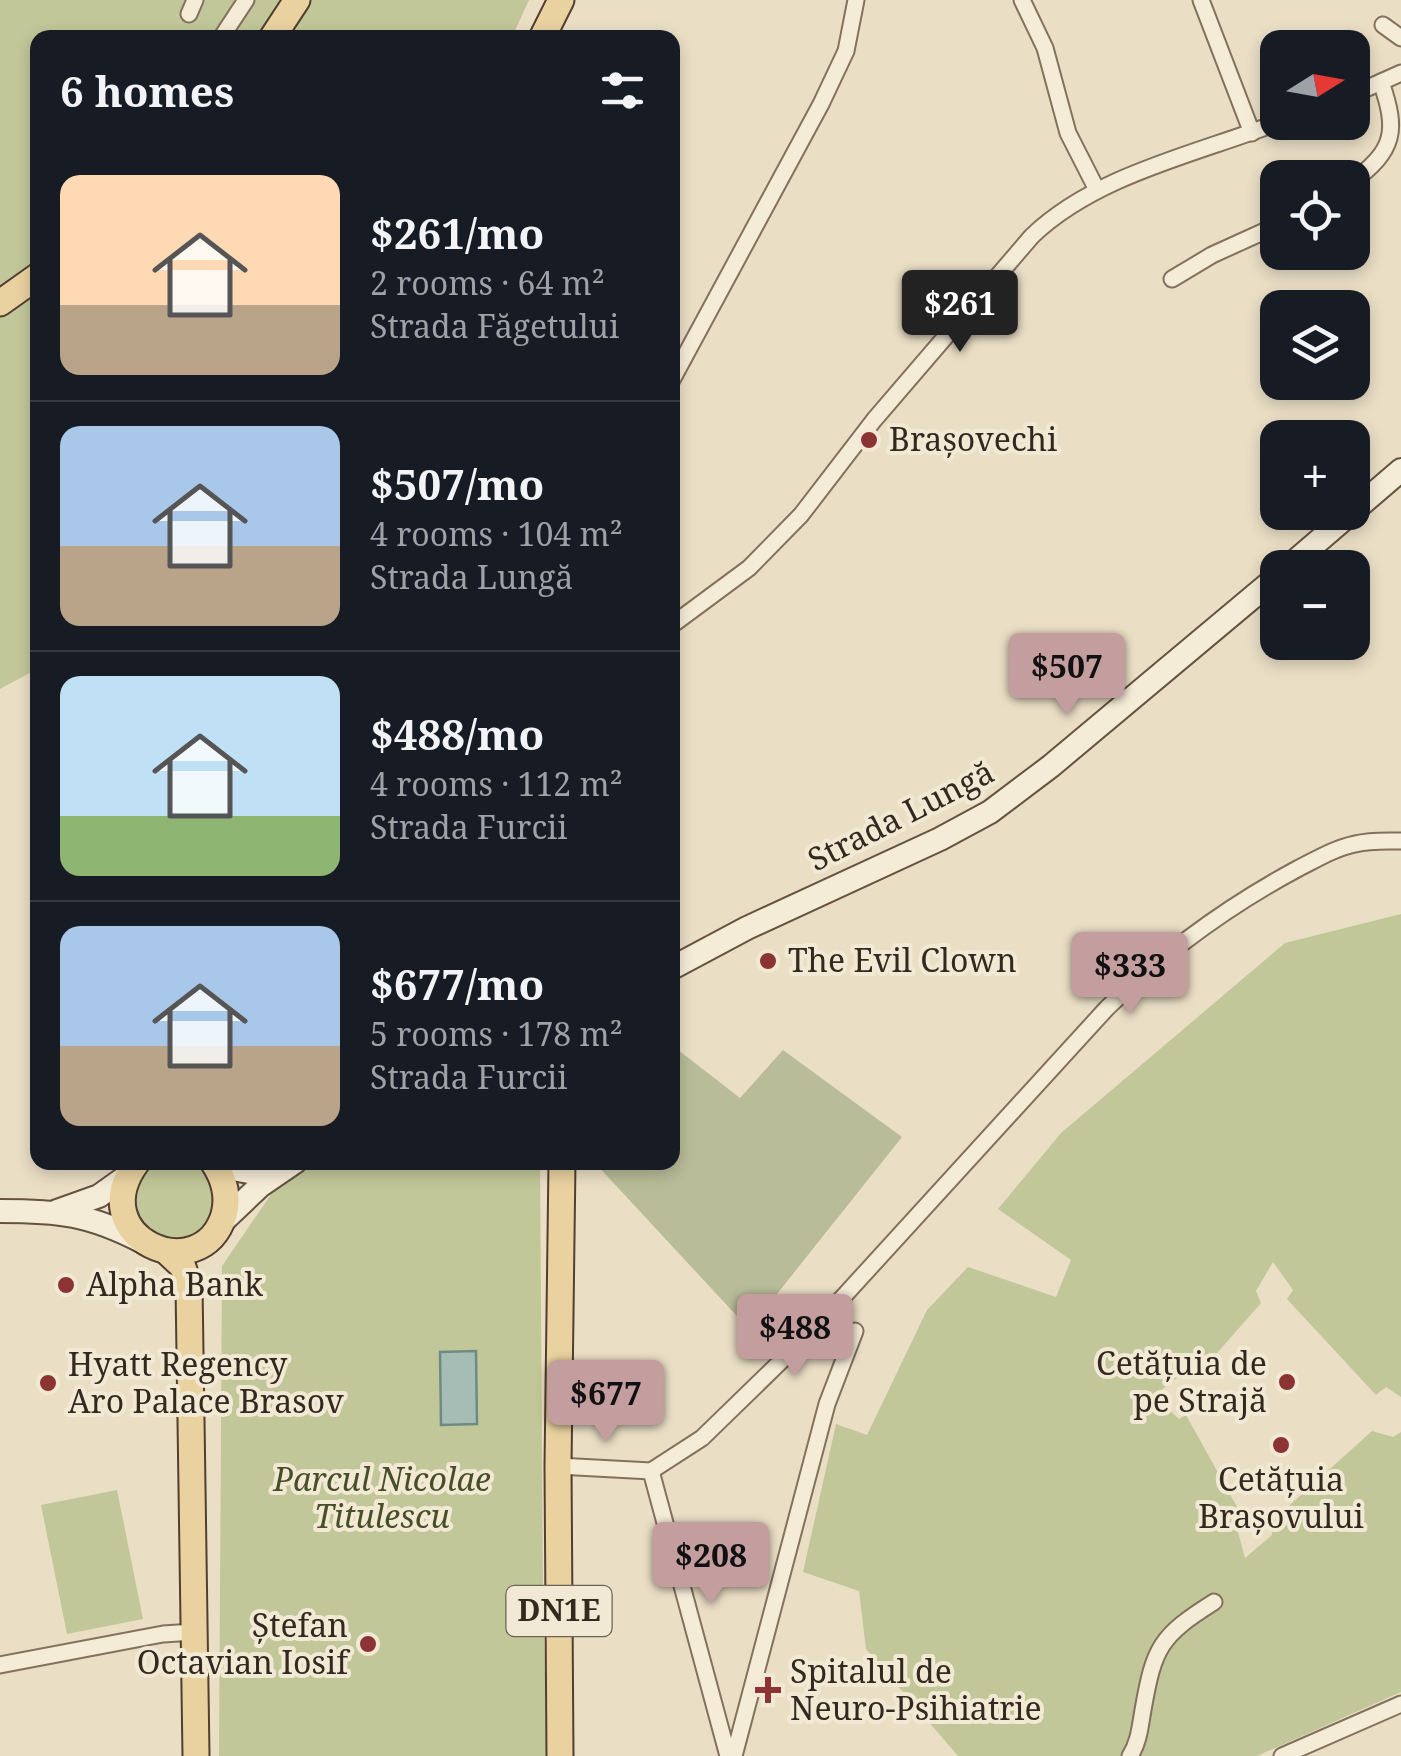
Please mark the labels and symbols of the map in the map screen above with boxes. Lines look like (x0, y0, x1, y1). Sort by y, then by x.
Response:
north arrow (1260, 30, 1370, 140)
pin: $261 (901, 270, 1019, 355)
place label: Brașovechi (889, 417, 1057, 460)
marker: Brașovechi (858, 429, 880, 451)
pin: $507 (1008, 633, 1126, 718)
street label: Strada Lungă (800, 749, 1001, 880)
pin: $333 (1071, 932, 1189, 1017)
place label: The Evil Clown (788, 938, 1017, 981)
marker: The Evil Clown (757, 950, 779, 972)
place label: Alpha Bank (86, 1262, 263, 1305)
marker: Alpha Bank (55, 1274, 77, 1296)
pin: $488 (736, 1294, 854, 1379)
place label: Cetățuia de pe Strajă (1096, 1341, 1267, 1421)
place label: Hyatt Regency Aro Palace Brasov (68, 1342, 344, 1422)
pin: $677 (547, 1360, 665, 1445)
marker: Cetățuia de pe Strajă (1276, 1371, 1298, 1393)
marker: Hyatt Regency Aro Palace Brasov (37, 1372, 59, 1394)
marker: Cetățuia Brașovului (1270, 1434, 1292, 1456)
park label: Parcul Nicolae Titulescu (272, 1457, 491, 1537)
place label: Cetățuia Brașovului (1198, 1457, 1364, 1537)
pin: $208 (652, 1522, 770, 1607)
road number: DN1E (506, 1586, 612, 1636)
place label: Ștefan Octavian Iosif (137, 1603, 351, 1683)
marker: Ștefan Octavian Iosif (357, 1633, 379, 1655)
place label: Spitalul de Neuro-Psihiatrie (790, 1649, 1042, 1729)
marker: Spitalul de Neuro-Psihiatrie (755, 1677, 781, 1703)

